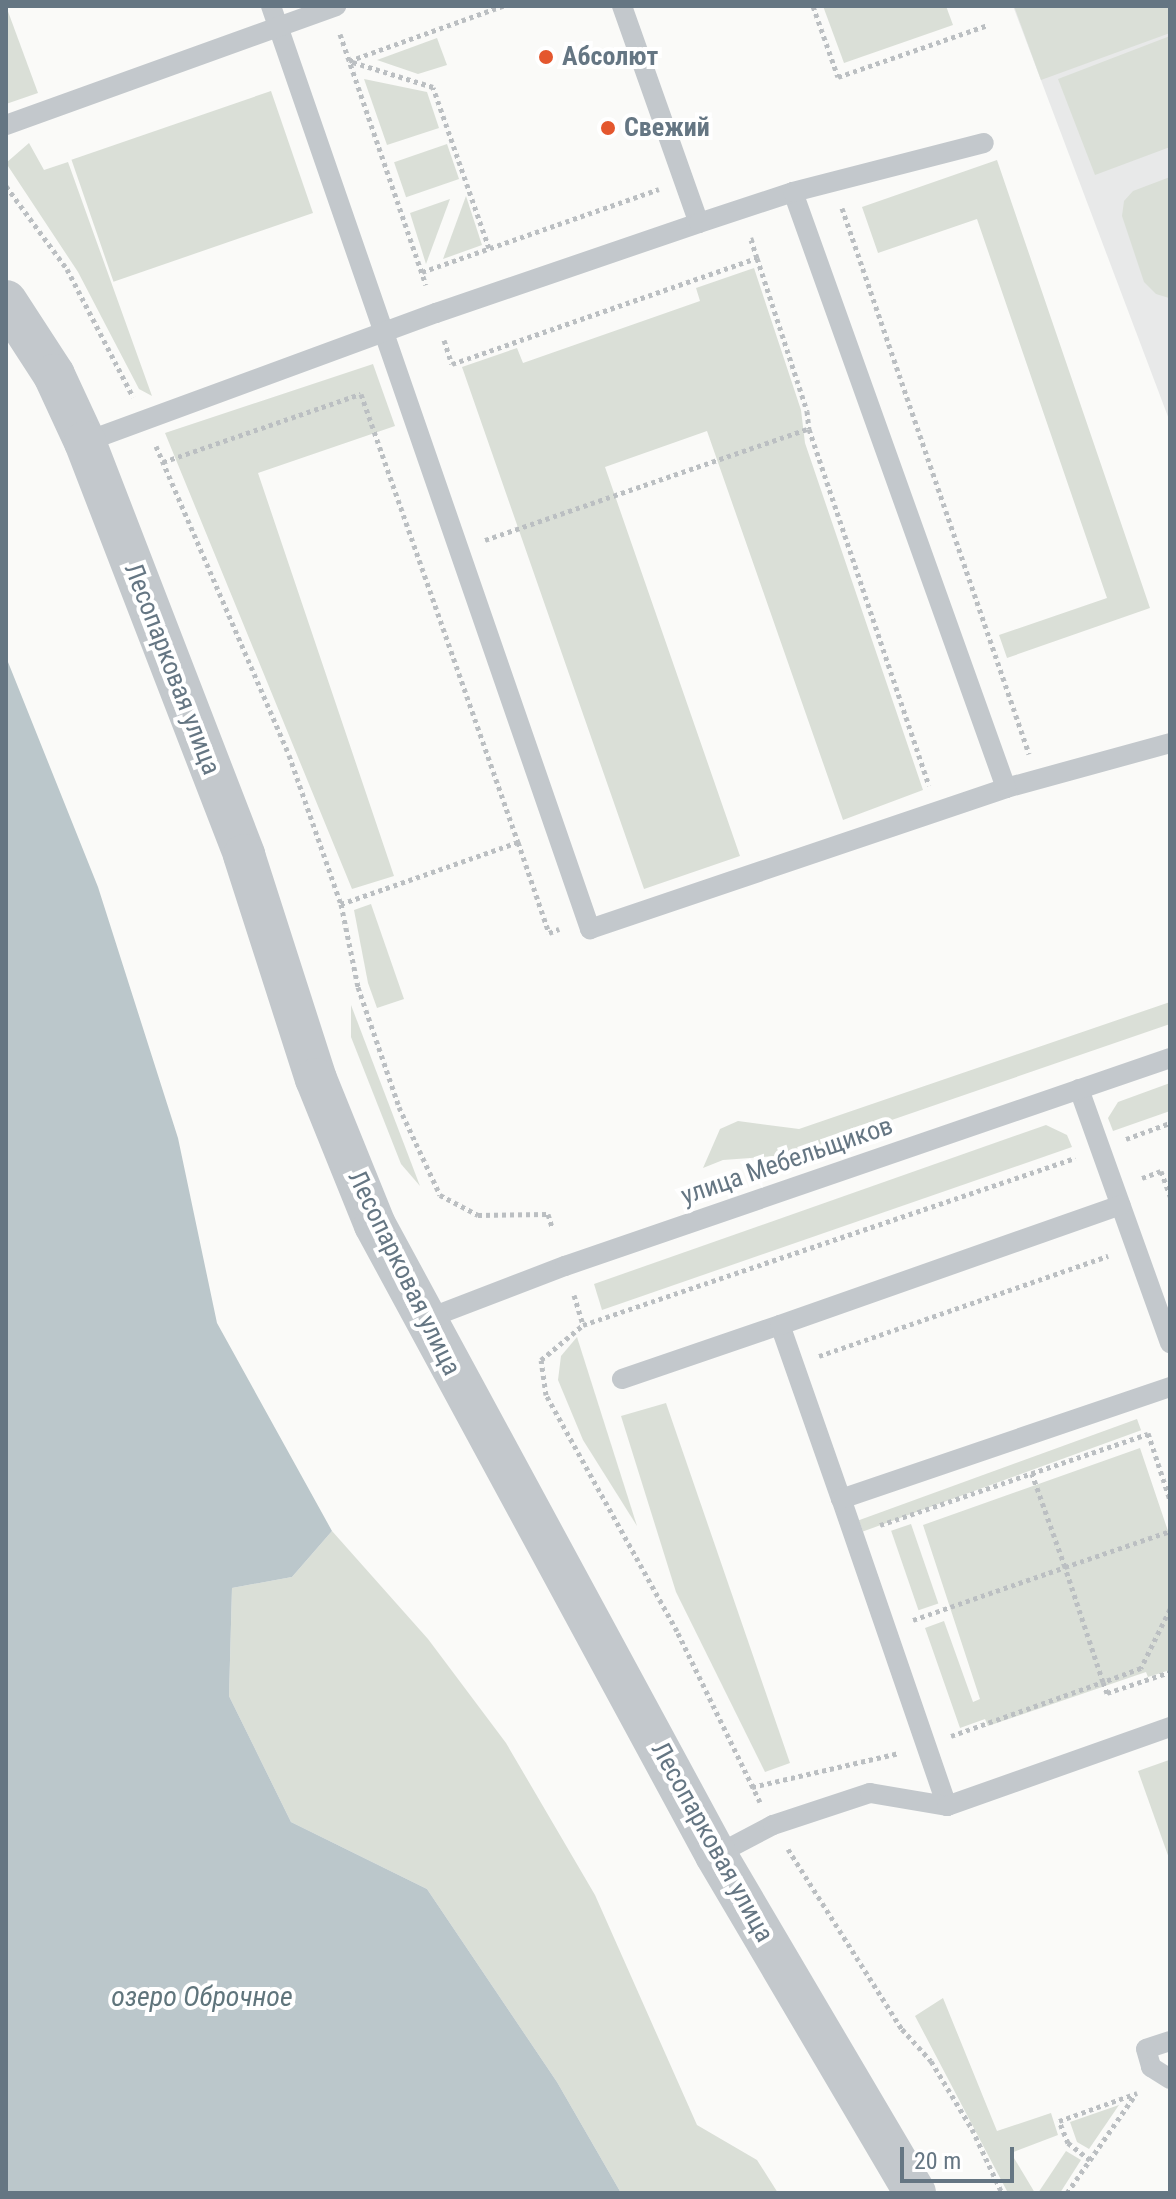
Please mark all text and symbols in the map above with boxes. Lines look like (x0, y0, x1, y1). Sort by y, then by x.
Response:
place label: Абсолют (562, 41, 658, 73)
marker: Абсолют (537, 48, 555, 66)
place label: Свежий (624, 112, 710, 144)
marker: Свежий (599, 119, 617, 137)
street label: Лесопарковая улица (117, 559, 227, 779)
street label: улица Мебельщиков (677, 1110, 897, 1212)
street label: Лесопарковая улица (341, 1165, 467, 1381)
street label: Лесопарковая улица (644, 1736, 780, 1948)
water label: озеро Оброчное (111, 1980, 293, 2014)
scale bar (904, 2131, 1018, 2181)
text: 20 m (914, 2147, 961, 2175)

